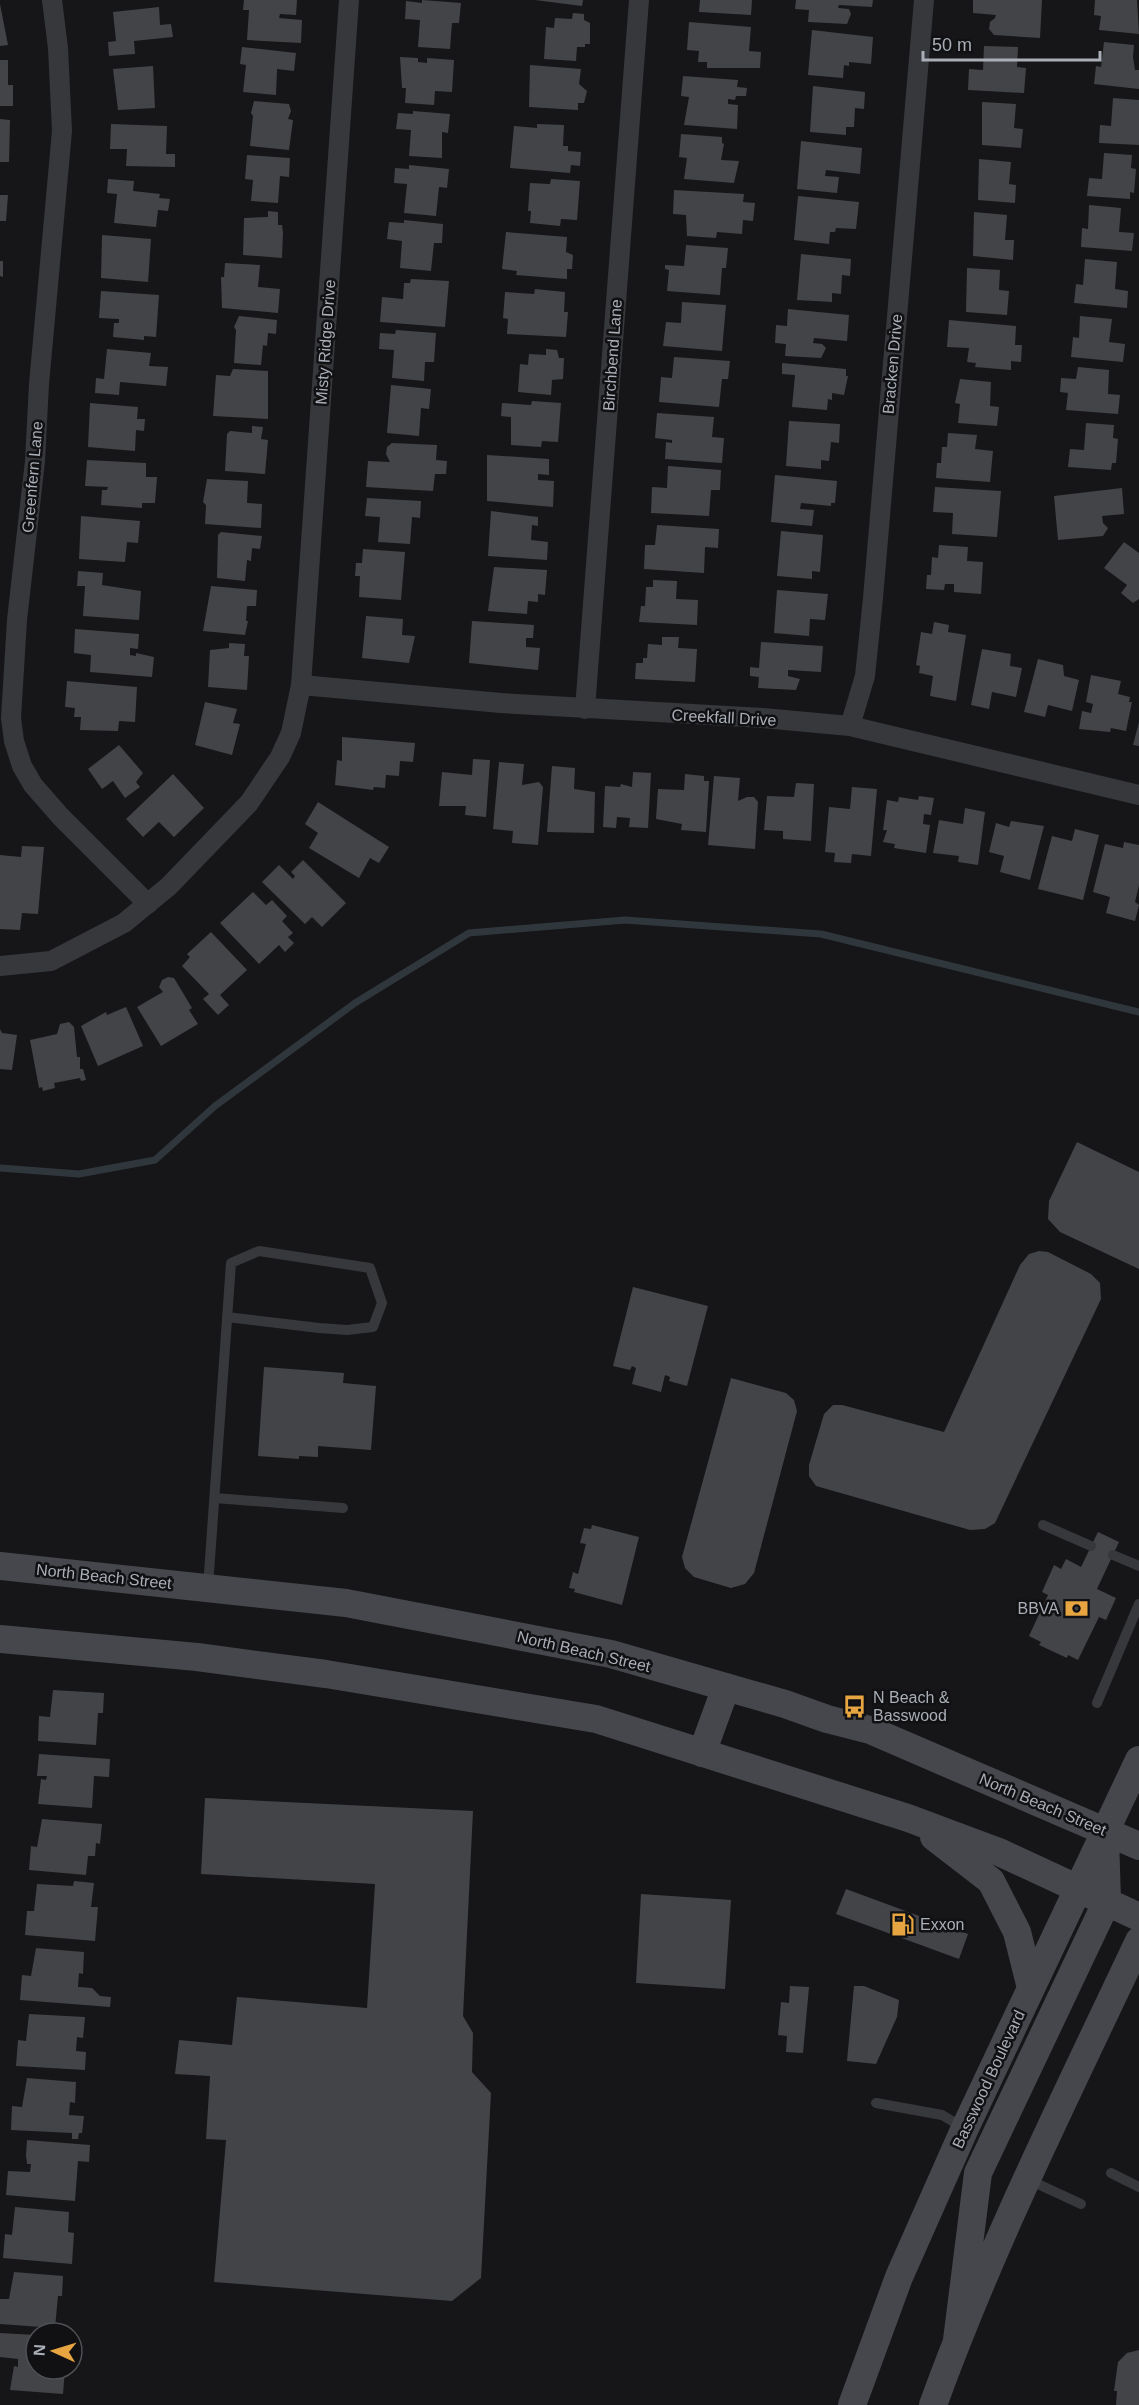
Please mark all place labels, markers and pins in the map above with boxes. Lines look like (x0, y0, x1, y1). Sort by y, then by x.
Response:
bank icon: BBVA (1064, 1595, 1090, 1621)
place label: BBVA (1018, 1600, 1059, 1617)
place label: N Beach & Basswood (873, 1689, 950, 1724)
bus stop icon: N Beach & Basswood (842, 1693, 868, 1719)
fuel station icon: Exxon (889, 1911, 915, 1937)
place label: Exxon (920, 1916, 964, 1933)

